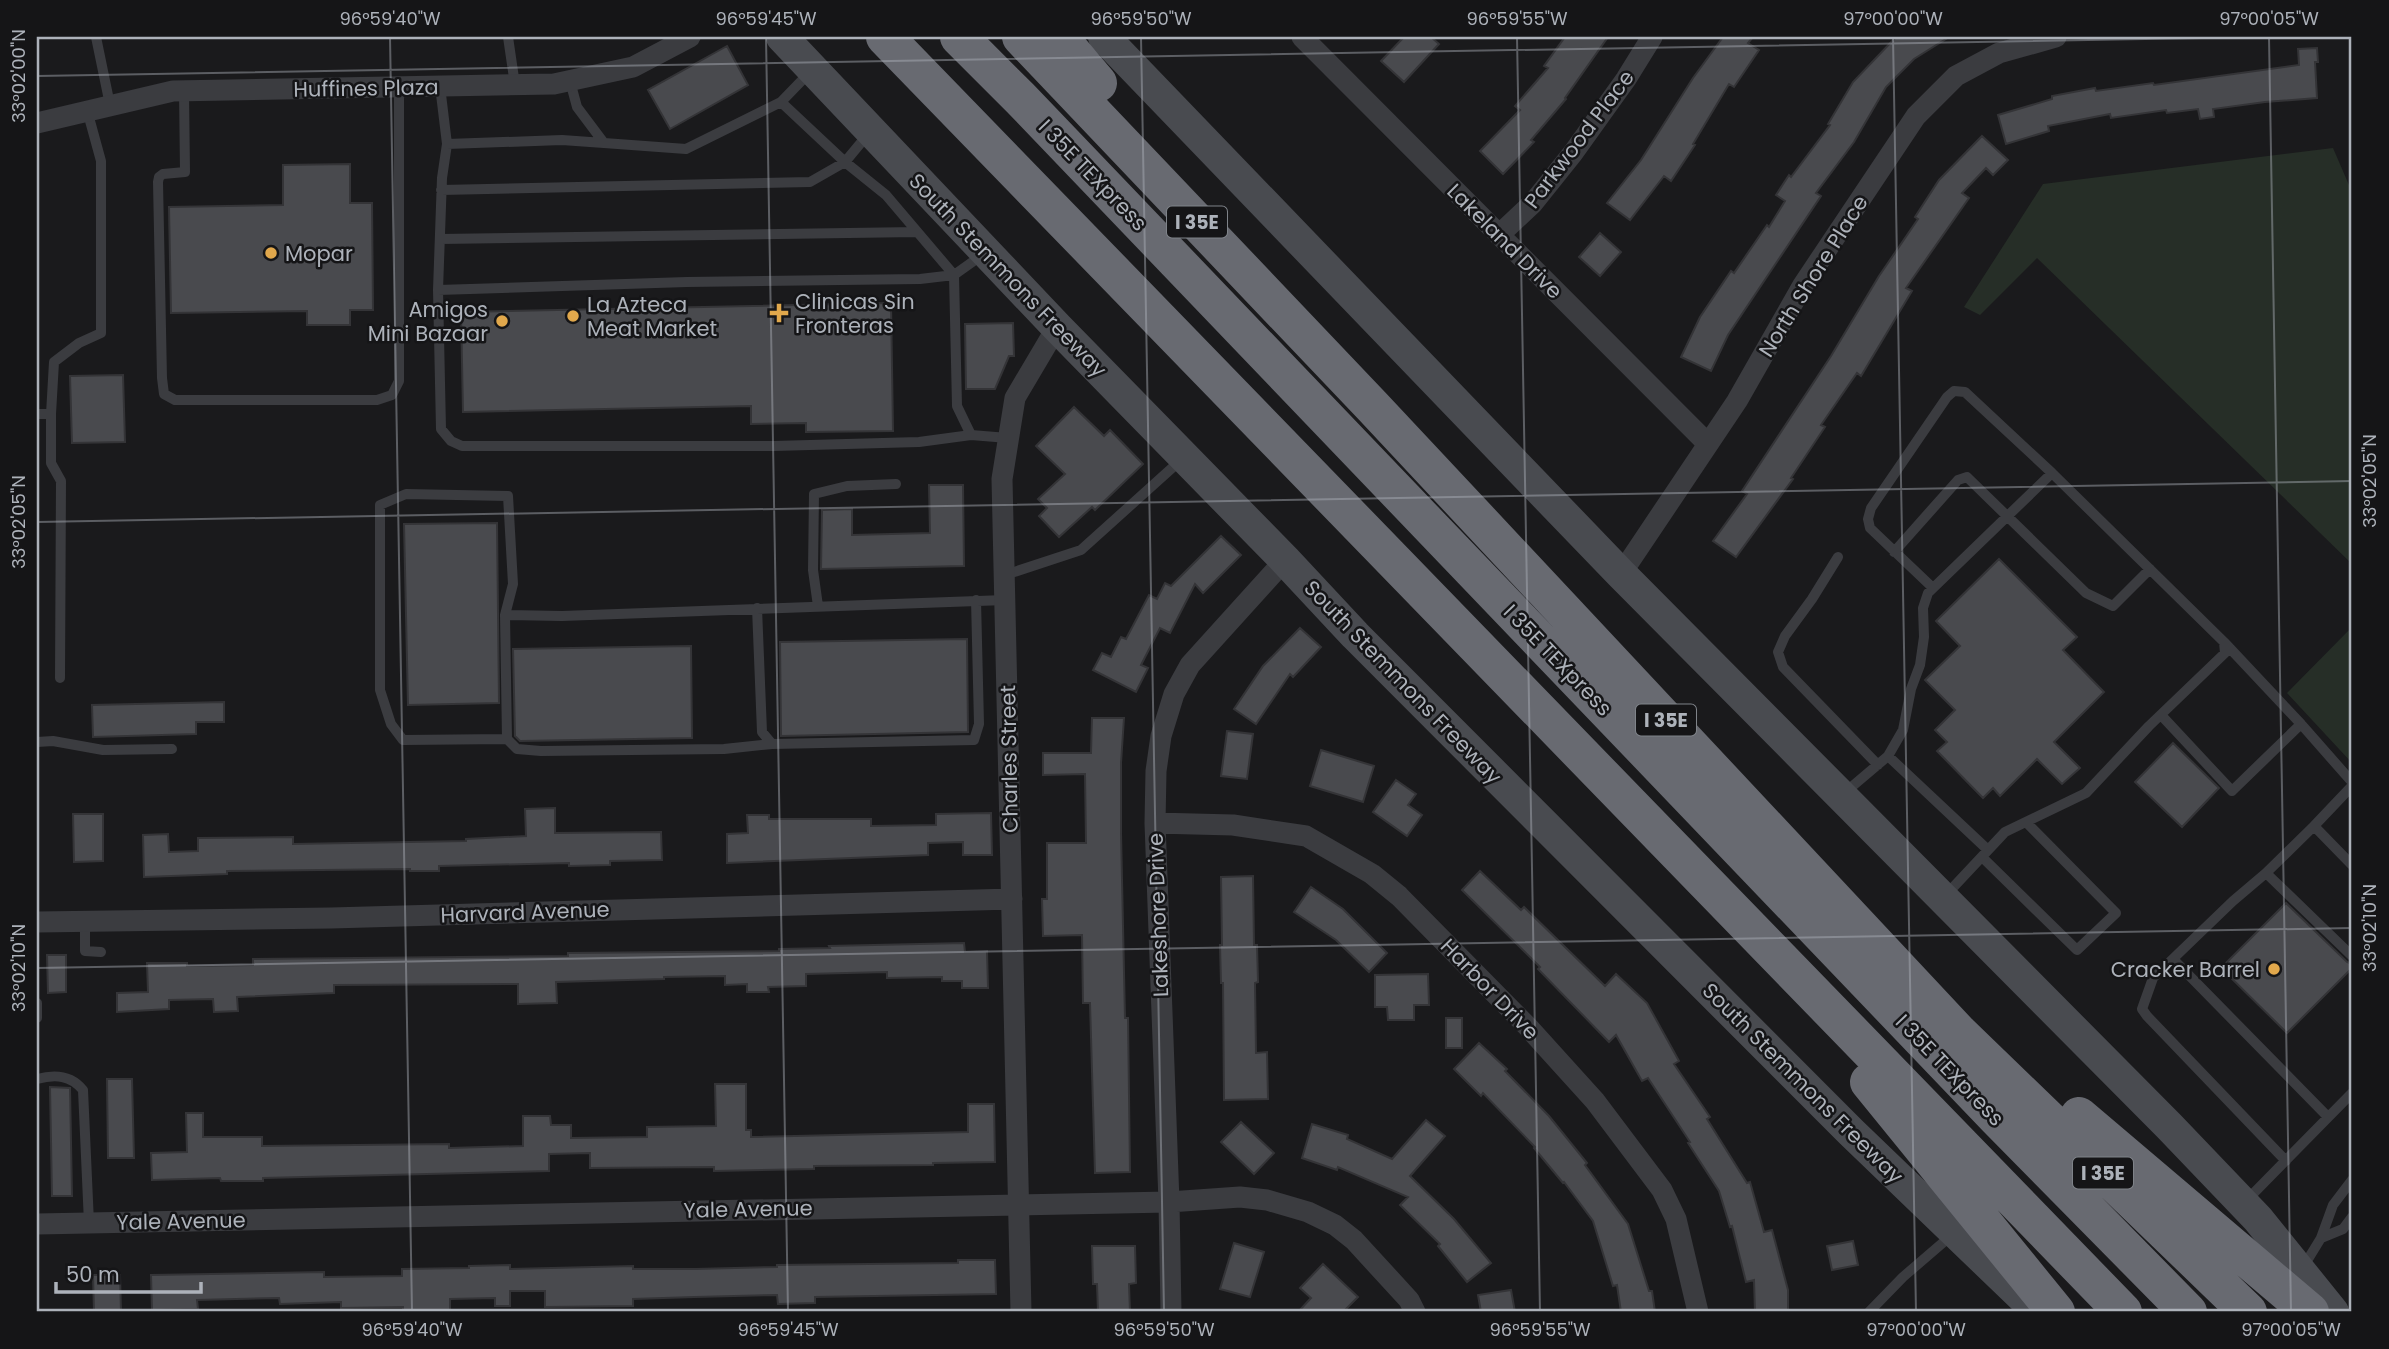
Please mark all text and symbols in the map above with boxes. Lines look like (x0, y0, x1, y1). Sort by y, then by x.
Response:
text: 96°59'40"W (339, 6, 441, 31)
text: 96°59'45"W (715, 6, 817, 31)
text: 96°59'50"W (1090, 6, 1192, 31)
text: 96°59'55"W (1466, 6, 1568, 31)
text: 97°00'00"W (1843, 6, 1943, 31)
text: 97°00'05"W (2219, 6, 2319, 31)
text: 33°02'00"N (6, 29, 31, 123)
street label: Parkwood Place (1517, 64, 1641, 214)
street label: Huffines Plaza (293, 72, 439, 104)
street label: I 35E TEXpress (1032, 113, 1154, 237)
street label: South Stemmons Freeway (903, 167, 1113, 383)
street label: Lakeland Drive (1441, 177, 1569, 305)
street label: North Shore Place (1752, 190, 1874, 362)
road number: I 35E (1167, 206, 1227, 238)
place label: Mopar (285, 239, 353, 268)
marker: Mopar (263, 245, 279, 261)
place label: Clinicas Sin Fronteras (795, 287, 915, 340)
place label: La Azteca Meat Market (587, 290, 717, 343)
place label: Amigos Mini Bazaar (368, 295, 488, 348)
marker: Clinicas Sin Fronteras (769, 303, 789, 323)
marker: La Azteca Meat Market (565, 308, 581, 324)
marker: Amigos Mini Bazaar (494, 313, 510, 329)
text: 33°02'05"N (2357, 434, 2382, 528)
text: 33°02'05"N (6, 475, 31, 569)
street label: South Stemmons Freeway (1298, 574, 1508, 790)
street label: I 35E TEXpress (1497, 598, 1619, 722)
street label: Charles Street (993, 685, 1025, 833)
road number: I 35E (1636, 705, 1696, 736)
street label: Lakeshore Drive (1141, 833, 1175, 997)
text: 33°02'10"N (2357, 884, 2382, 972)
street label: Harvard Avenue (440, 895, 610, 929)
text: 33°02'10"N (6, 924, 31, 1012)
street label: Harbor Drive (1434, 932, 1546, 1046)
place label: Cracker Barrel (2111, 955, 2260, 984)
marker: Cracker Barrel (2266, 961, 2282, 977)
street label: South Stemmons Freeway (1696, 976, 1910, 1190)
street label: I 35E TEXpress (1889, 1008, 2011, 1132)
road number: I 35E (2073, 1158, 2133, 1189)
street label: Yale Avenue (683, 1193, 813, 1225)
street label: Yale Avenue (116, 1205, 246, 1237)
scale bar (56, 1251, 201, 1295)
text: 50 m (66, 1260, 120, 1289)
text: 96°59'40"W (361, 1317, 463, 1342)
text: 96°59'45"W (737, 1317, 839, 1342)
text: 96°59'50"W (1113, 1317, 1215, 1342)
text: 96°59'55"W (1489, 1317, 1591, 1342)
text: 97°00'00"W (1866, 1317, 1966, 1342)
text: 97°00'05"W (2241, 1317, 2341, 1342)

